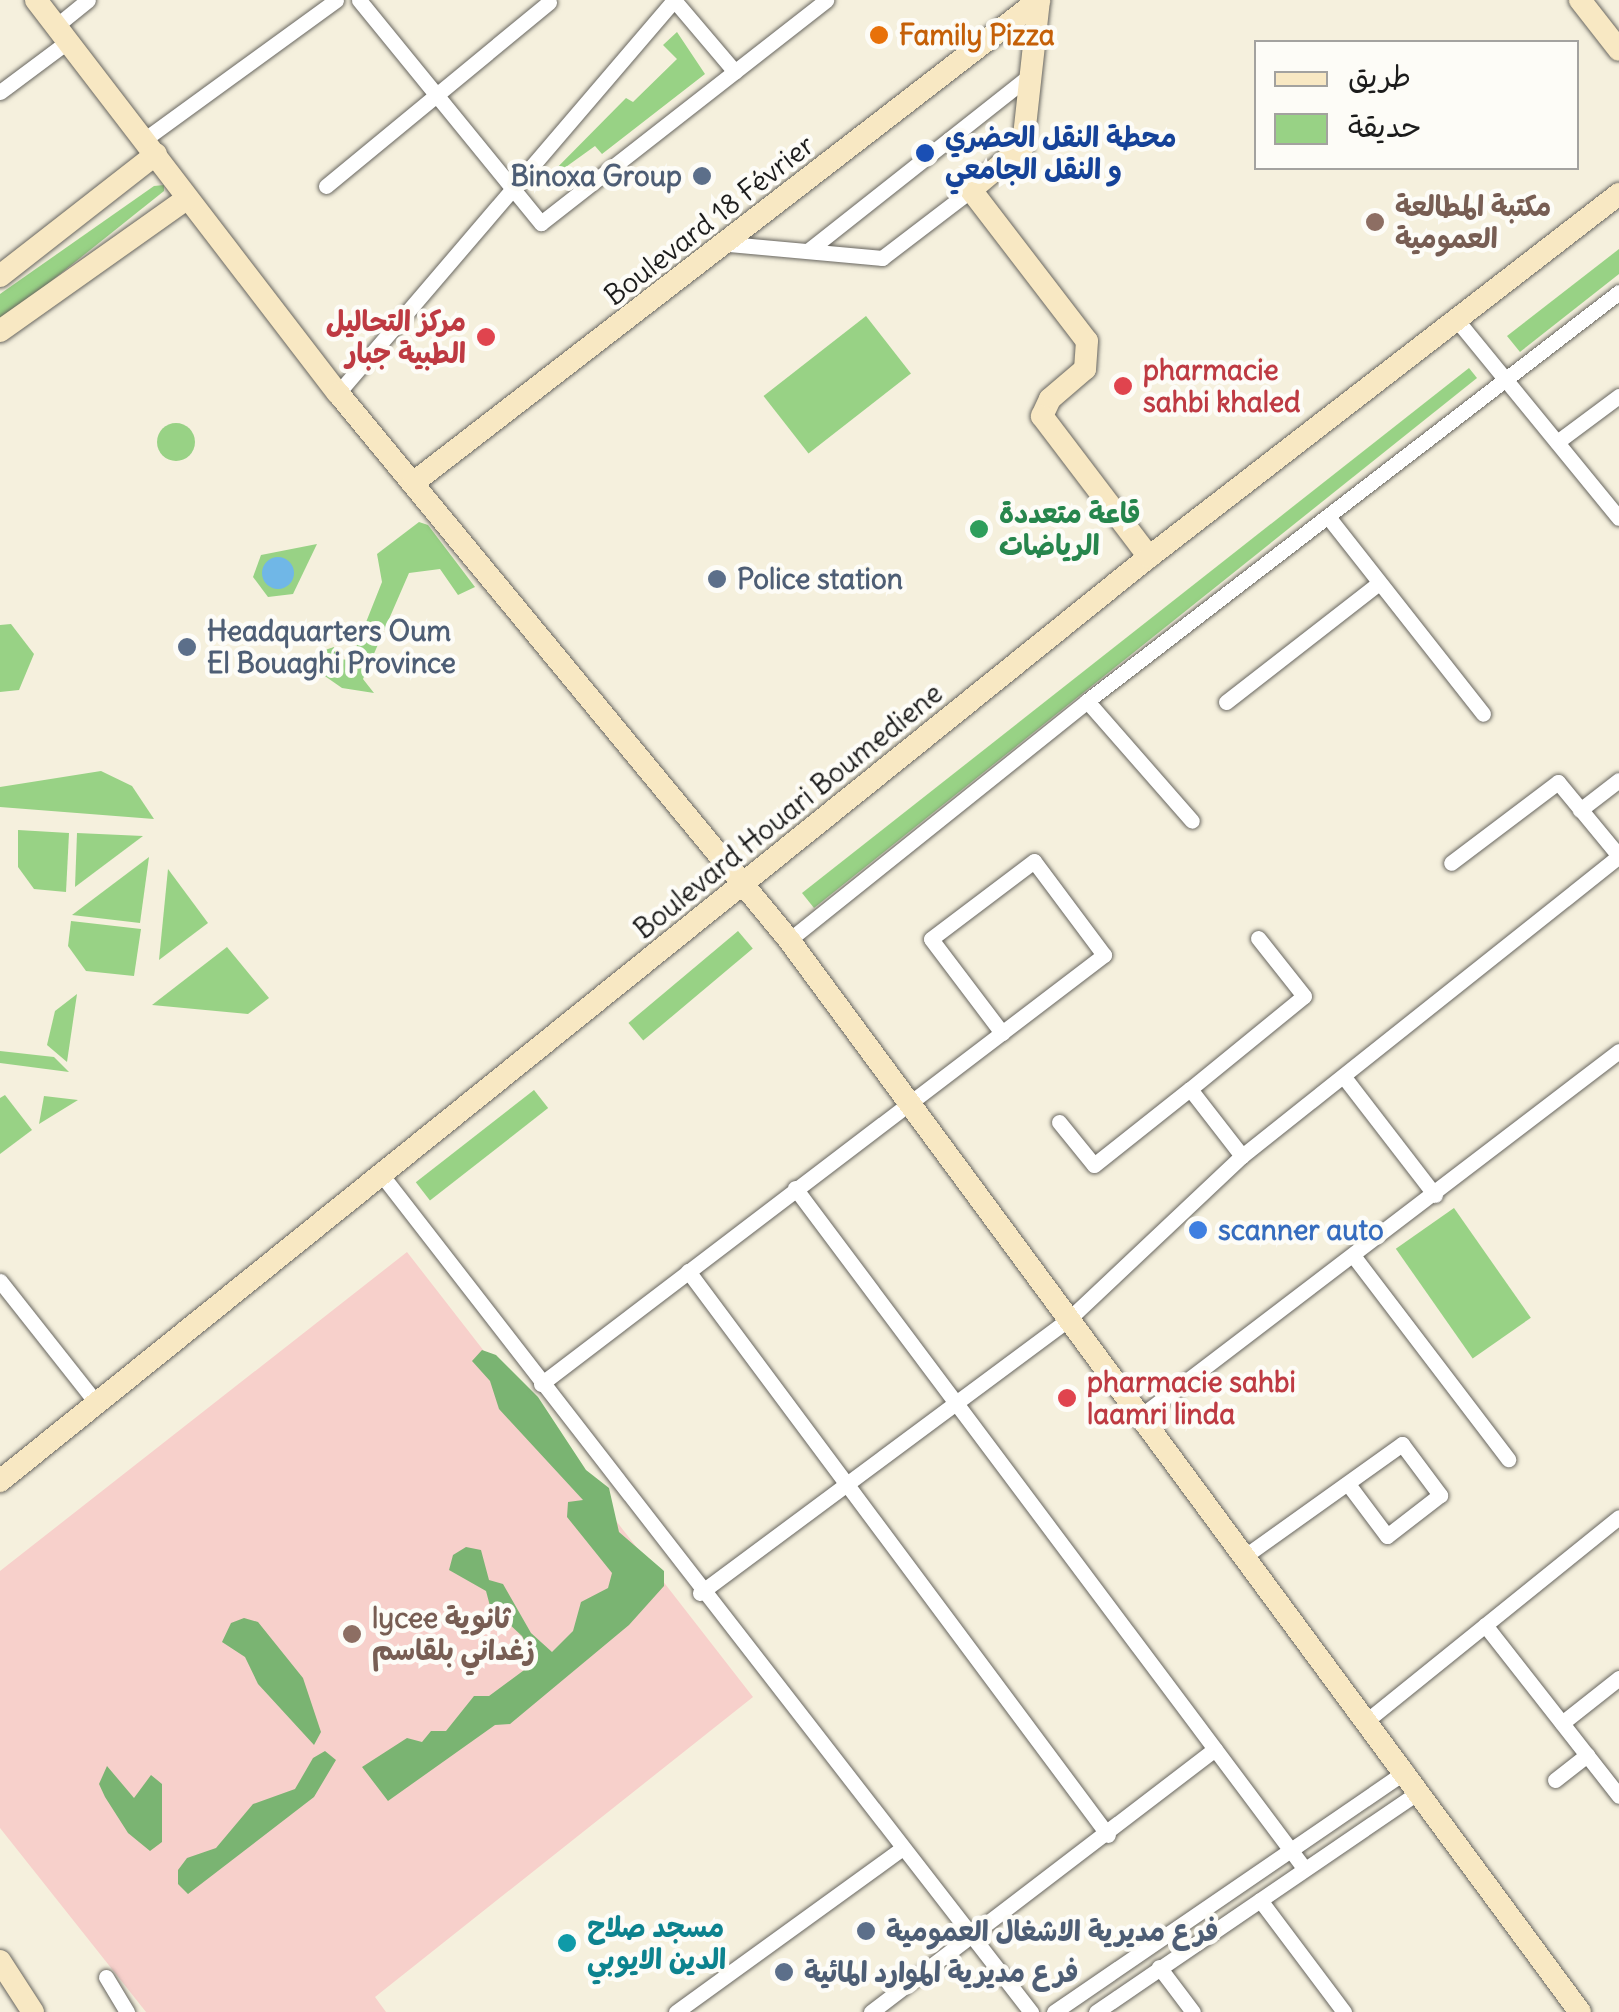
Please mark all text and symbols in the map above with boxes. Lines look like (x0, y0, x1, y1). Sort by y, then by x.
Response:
place label: Family Pizza (899, 18, 1055, 52)
marker: Family Pizza (868, 24, 890, 46)
legend (1254, 40, 1579, 170)
text: طريق (1348, 57, 1411, 95)
text: حديقة (1348, 107, 1422, 145)
place label: محطة النقل الحضري و النقل الجامعي (945, 120, 1176, 186)
street label: Boulevard 18 Février (598, 128, 820, 312)
marker: محطة النقل الحضري و النقل الجامعي (914, 142, 936, 164)
place label: Binoxa Group (510, 159, 682, 193)
marker: Binoxa Group (691, 165, 713, 187)
place label: مكتبة المطالعة العمومية (1395, 189, 1551, 255)
marker: مكتبة المطالعة العمومية (1364, 211, 1386, 233)
place label: مركز التحاليل الطبية جبار (326, 304, 466, 370)
marker: مركز التحاليل الطبية جبار (475, 326, 497, 348)
place label: pharmacie sahbi khaled (1143, 353, 1301, 419)
marker: pharmacie sahbi khaled (1112, 375, 1134, 397)
place label: قاعة متعددة الرياضات (999, 496, 1141, 562)
marker: قاعة متعددة الرياضات (968, 518, 990, 540)
place label: Police station (737, 562, 903, 596)
marker: Police station (706, 568, 728, 590)
place label: Headquarters Oum El Bouaghi Province (207, 614, 456, 680)
marker: Headquarters Oum El Bouaghi Province (176, 636, 198, 658)
street label: Boulevard Houari Boumediene (627, 676, 949, 946)
place label: scanner auto (1218, 1213, 1384, 1247)
marker: scanner auto (1187, 1219, 1209, 1241)
place label: pharmacie sahbi laamri linda (1087, 1365, 1296, 1431)
marker: pharmacie sahbi laamri linda (1056, 1387, 1078, 1409)
place label: lycee ثانوية زغداني بلقاسم (372, 1601, 535, 1667)
marker: lycee ثانوية زغداني بلقاسم (341, 1623, 363, 1645)
place label: مسجد صلاح الدين الايوبي (587, 1910, 726, 1976)
place label: فرع مديرية الاشغال العمومية (886, 1914, 1219, 1948)
marker: فرع مديرية الاشغال العمومية (855, 1920, 877, 1942)
marker: مسجد صلاح الدين الايوبي (556, 1932, 578, 1954)
place label: فرع مديرية الموارد المائية (804, 1955, 1078, 1989)
marker: فرع مديرية الموارد المائية (773, 1961, 795, 1983)

